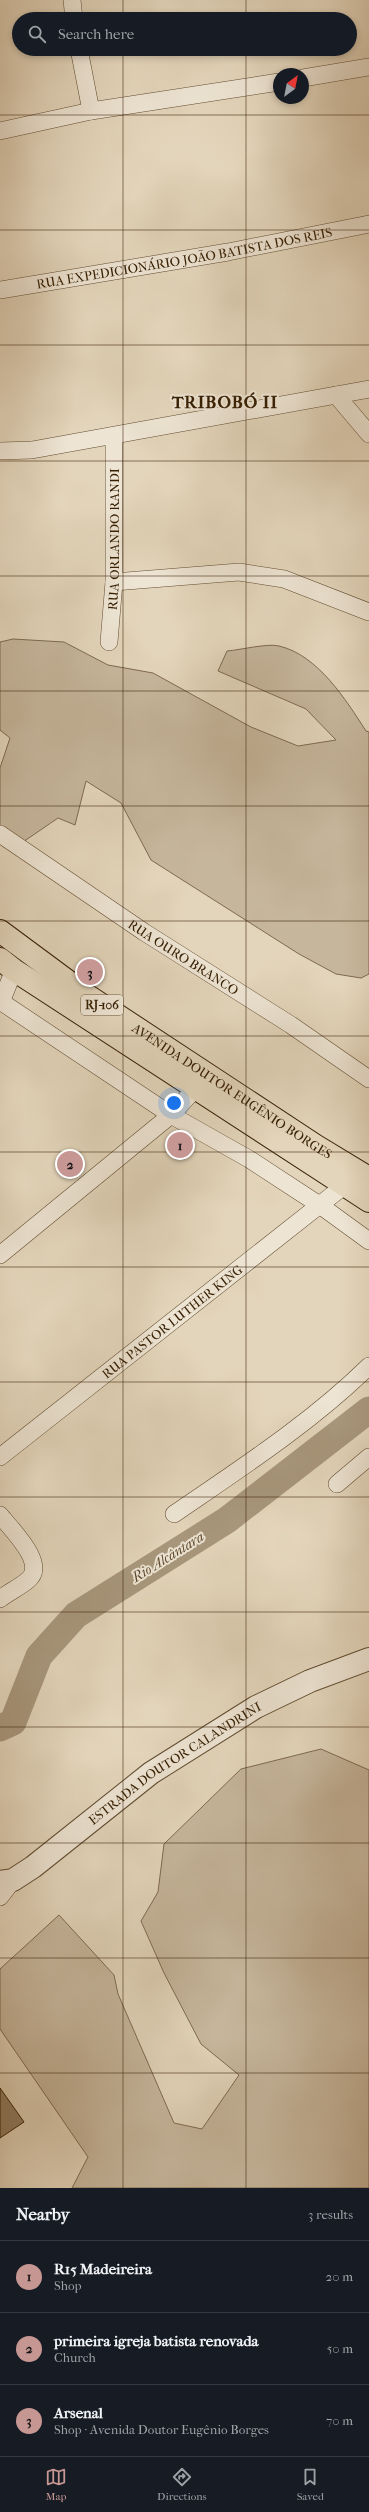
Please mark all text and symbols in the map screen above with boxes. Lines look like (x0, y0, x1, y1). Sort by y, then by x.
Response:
search box (12, 12, 357, 56)
icon: search (26, 23, 48, 45)
text: Search here (58, 25, 134, 43)
north arrow (273, 68, 309, 104)
street label: RUA EXPEDICIONÁRIO JOÃO BATISTA DOS REIS (35, 224, 334, 291)
district label: TRIBOBÓ II (171, 392, 278, 412)
street label: RUA ORLANDO RANDI (104, 468, 122, 611)
street label: RUA OURO BRANCO (126, 916, 242, 998)
pin: 3 (77, 957, 103, 987)
road number: RJ-106 (81, 995, 123, 1015)
street label: AVENIDA DOUTOR EUGÊNIO BORGES (129, 1019, 335, 1162)
your location (164, 1093, 184, 1113)
pin: 1 (167, 1130, 193, 1160)
pin: 2 (57, 1149, 83, 1179)
street label: RUA PASTOR LUTHER KING (99, 1262, 245, 1381)
water label: Rio Alcântara (128, 1528, 207, 1586)
street label: ESTRADA DOUTOR CALANDRINI (85, 1698, 263, 1827)
text: Nearby (16, 2204, 70, 2224)
text: 3 results (308, 2207, 353, 2222)
text: R15 Madeireira (54, 2260, 152, 2278)
text: 1 (27, 2269, 31, 2284)
text: 20 m (326, 2269, 353, 2284)
text: Shop (54, 2278, 82, 2293)
text: primeira igreja batista renovada (54, 2332, 259, 2350)
text: 2 (26, 2341, 32, 2356)
text: 50 m (327, 2341, 353, 2356)
text: Church (54, 2350, 96, 2365)
text: Arsenal (54, 2404, 103, 2422)
text: 3 (26, 2413, 32, 2428)
text: 70 m (326, 2413, 353, 2428)
text: Shop · Avenida Doutor Eugênio Borges (54, 2422, 269, 2437)
tab: Map (45, 2466, 67, 2503)
tab: Directions (157, 2466, 207, 2503)
tab: Saved (297, 2466, 324, 2503)

